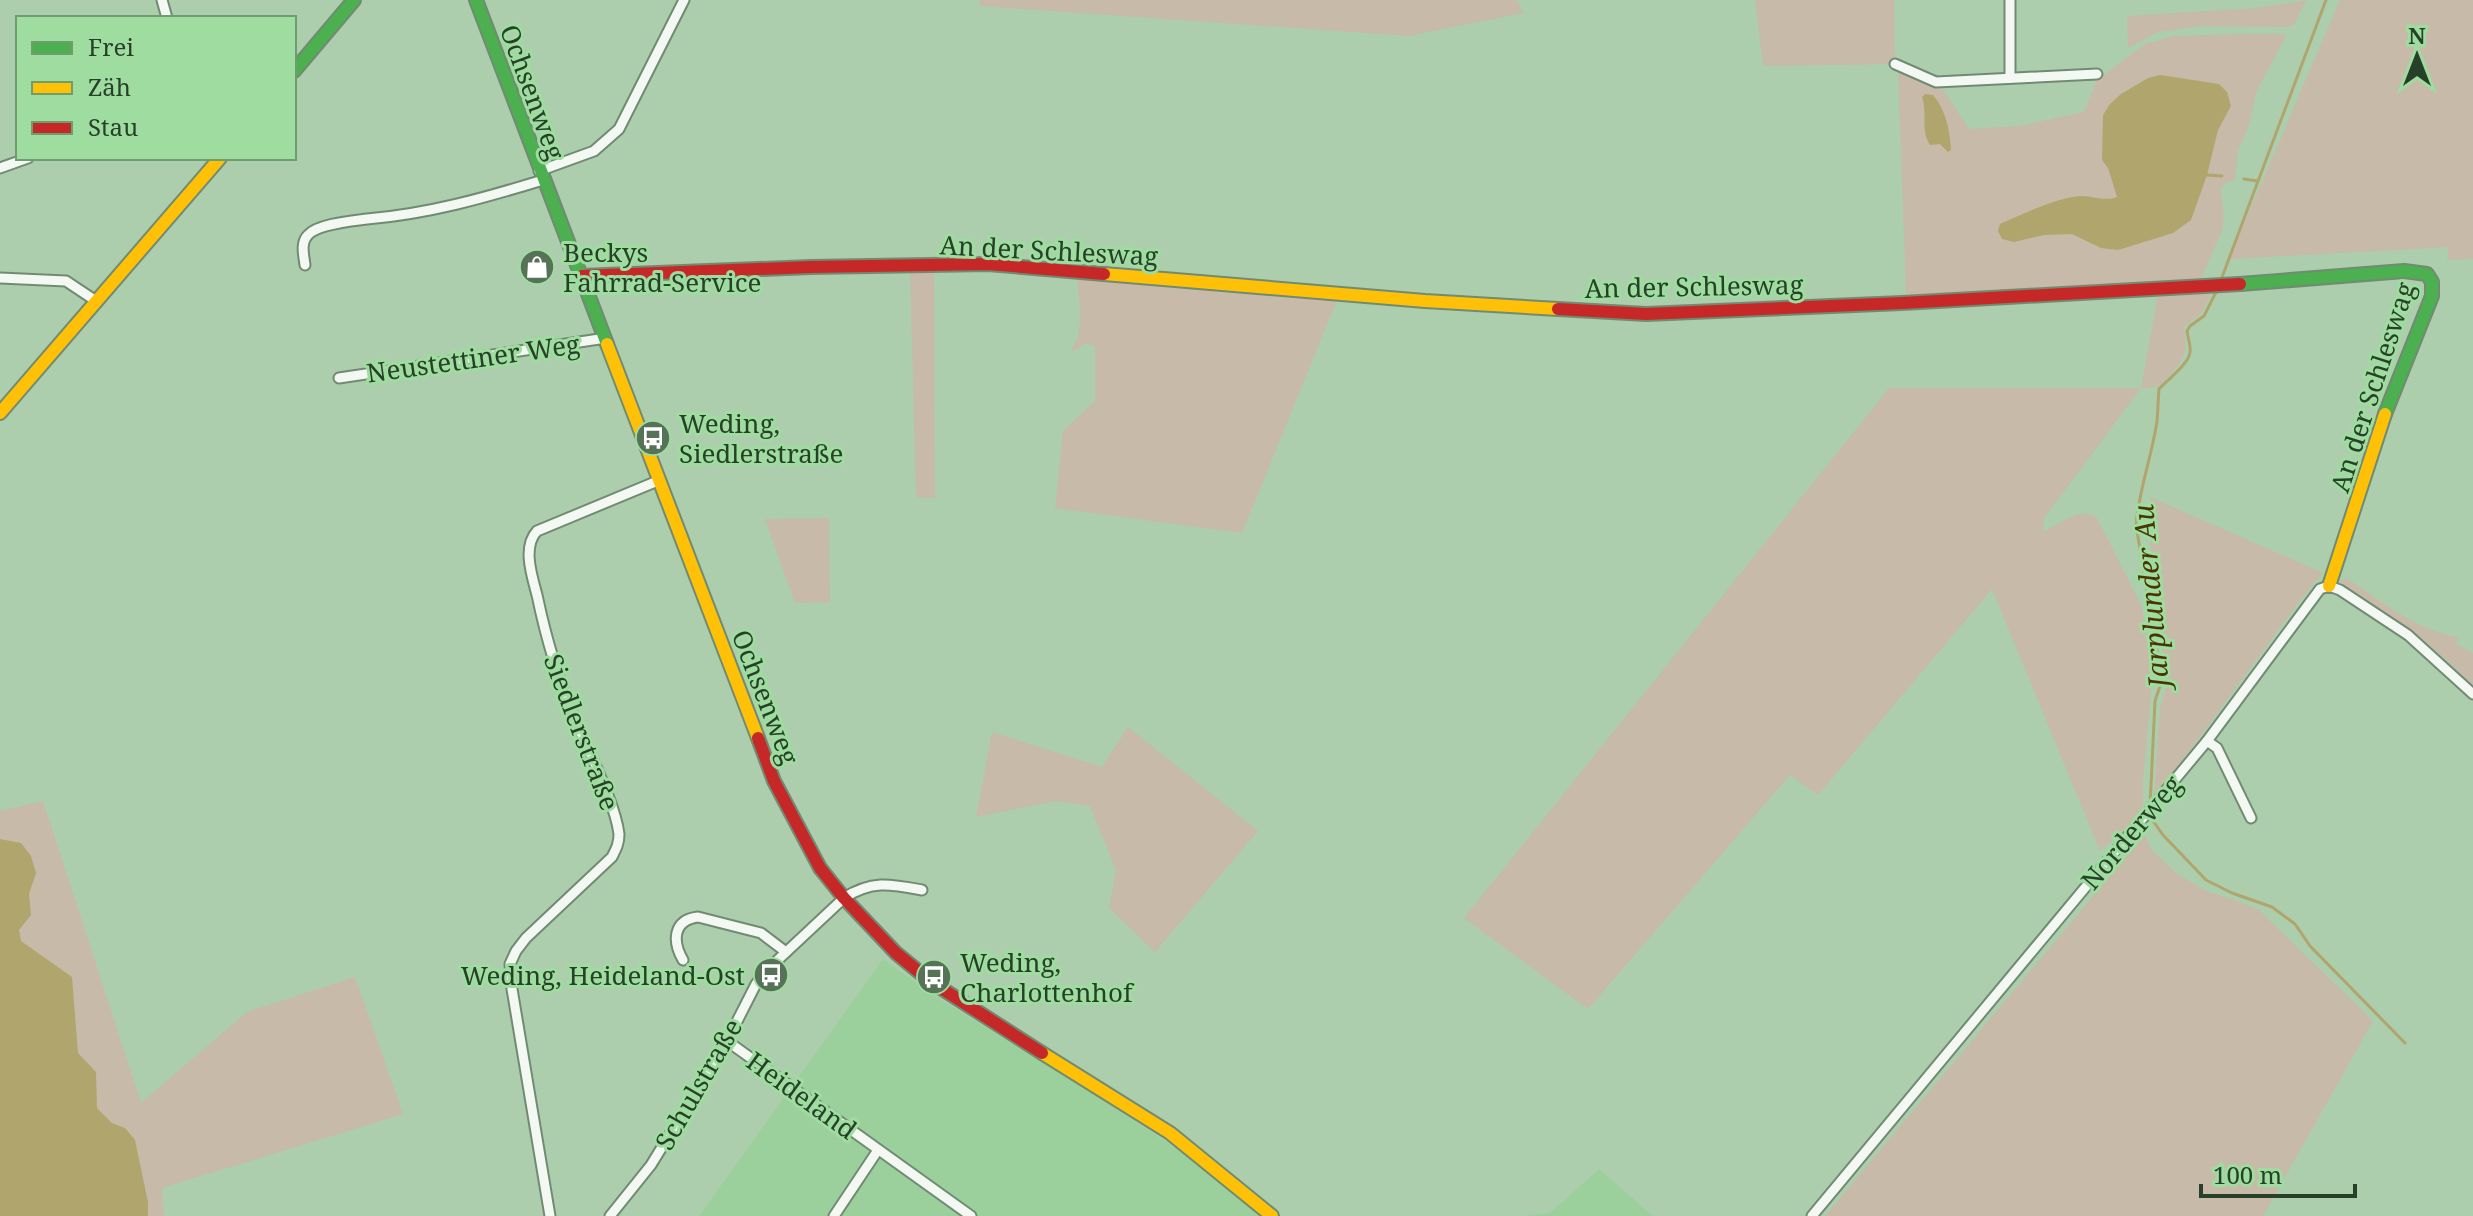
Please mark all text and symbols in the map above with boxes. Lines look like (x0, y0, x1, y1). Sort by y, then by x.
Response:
legend (16, 16, 296, 160)
north arrow (2377, 16, 2457, 96)
street label: Ochsenweg (492, 19, 574, 165)
text: N (2408, 20, 2426, 50)
text: Frei (88, 30, 134, 63)
text: Zäh (88, 70, 131, 103)
text: Stau (88, 110, 138, 143)
street label: An der Schleswag (939, 226, 1159, 274)
place label: Beckys Fahrrad-Service (563, 234, 761, 300)
shop icon: Beckys Fahrrad-Service (518, 248, 556, 286)
street label: An der Schleswag (1584, 266, 1804, 306)
street label: An der Schleswag (2321, 277, 2423, 497)
street label: Neustettiner Weg (364, 325, 582, 391)
place label: Weding, Siedlerstraße (679, 405, 844, 471)
bus stop icon: Weding, Siedlerstraße (634, 419, 672, 457)
water label: Jarplunder Au (2123, 503, 2177, 694)
street label: Ochsenweg (724, 625, 808, 769)
street label: Siedlerstraße (536, 649, 628, 815)
street label: Norderweg (2072, 767, 2190, 897)
place label: Weding, Charlottenhof (960, 944, 1135, 1010)
bus stop icon: Weding, Heideland-Ost (752, 956, 790, 994)
place label: Weding, Heideland-Ost (461, 957, 745, 993)
bus stop icon: Weding, Charlottenhof (915, 958, 953, 996)
street label: Schulstraße (646, 1012, 750, 1156)
street label: Heideland (740, 1043, 864, 1147)
scale bar (2201, 1148, 2355, 1198)
text: 100 m (2213, 1158, 2282, 1191)

